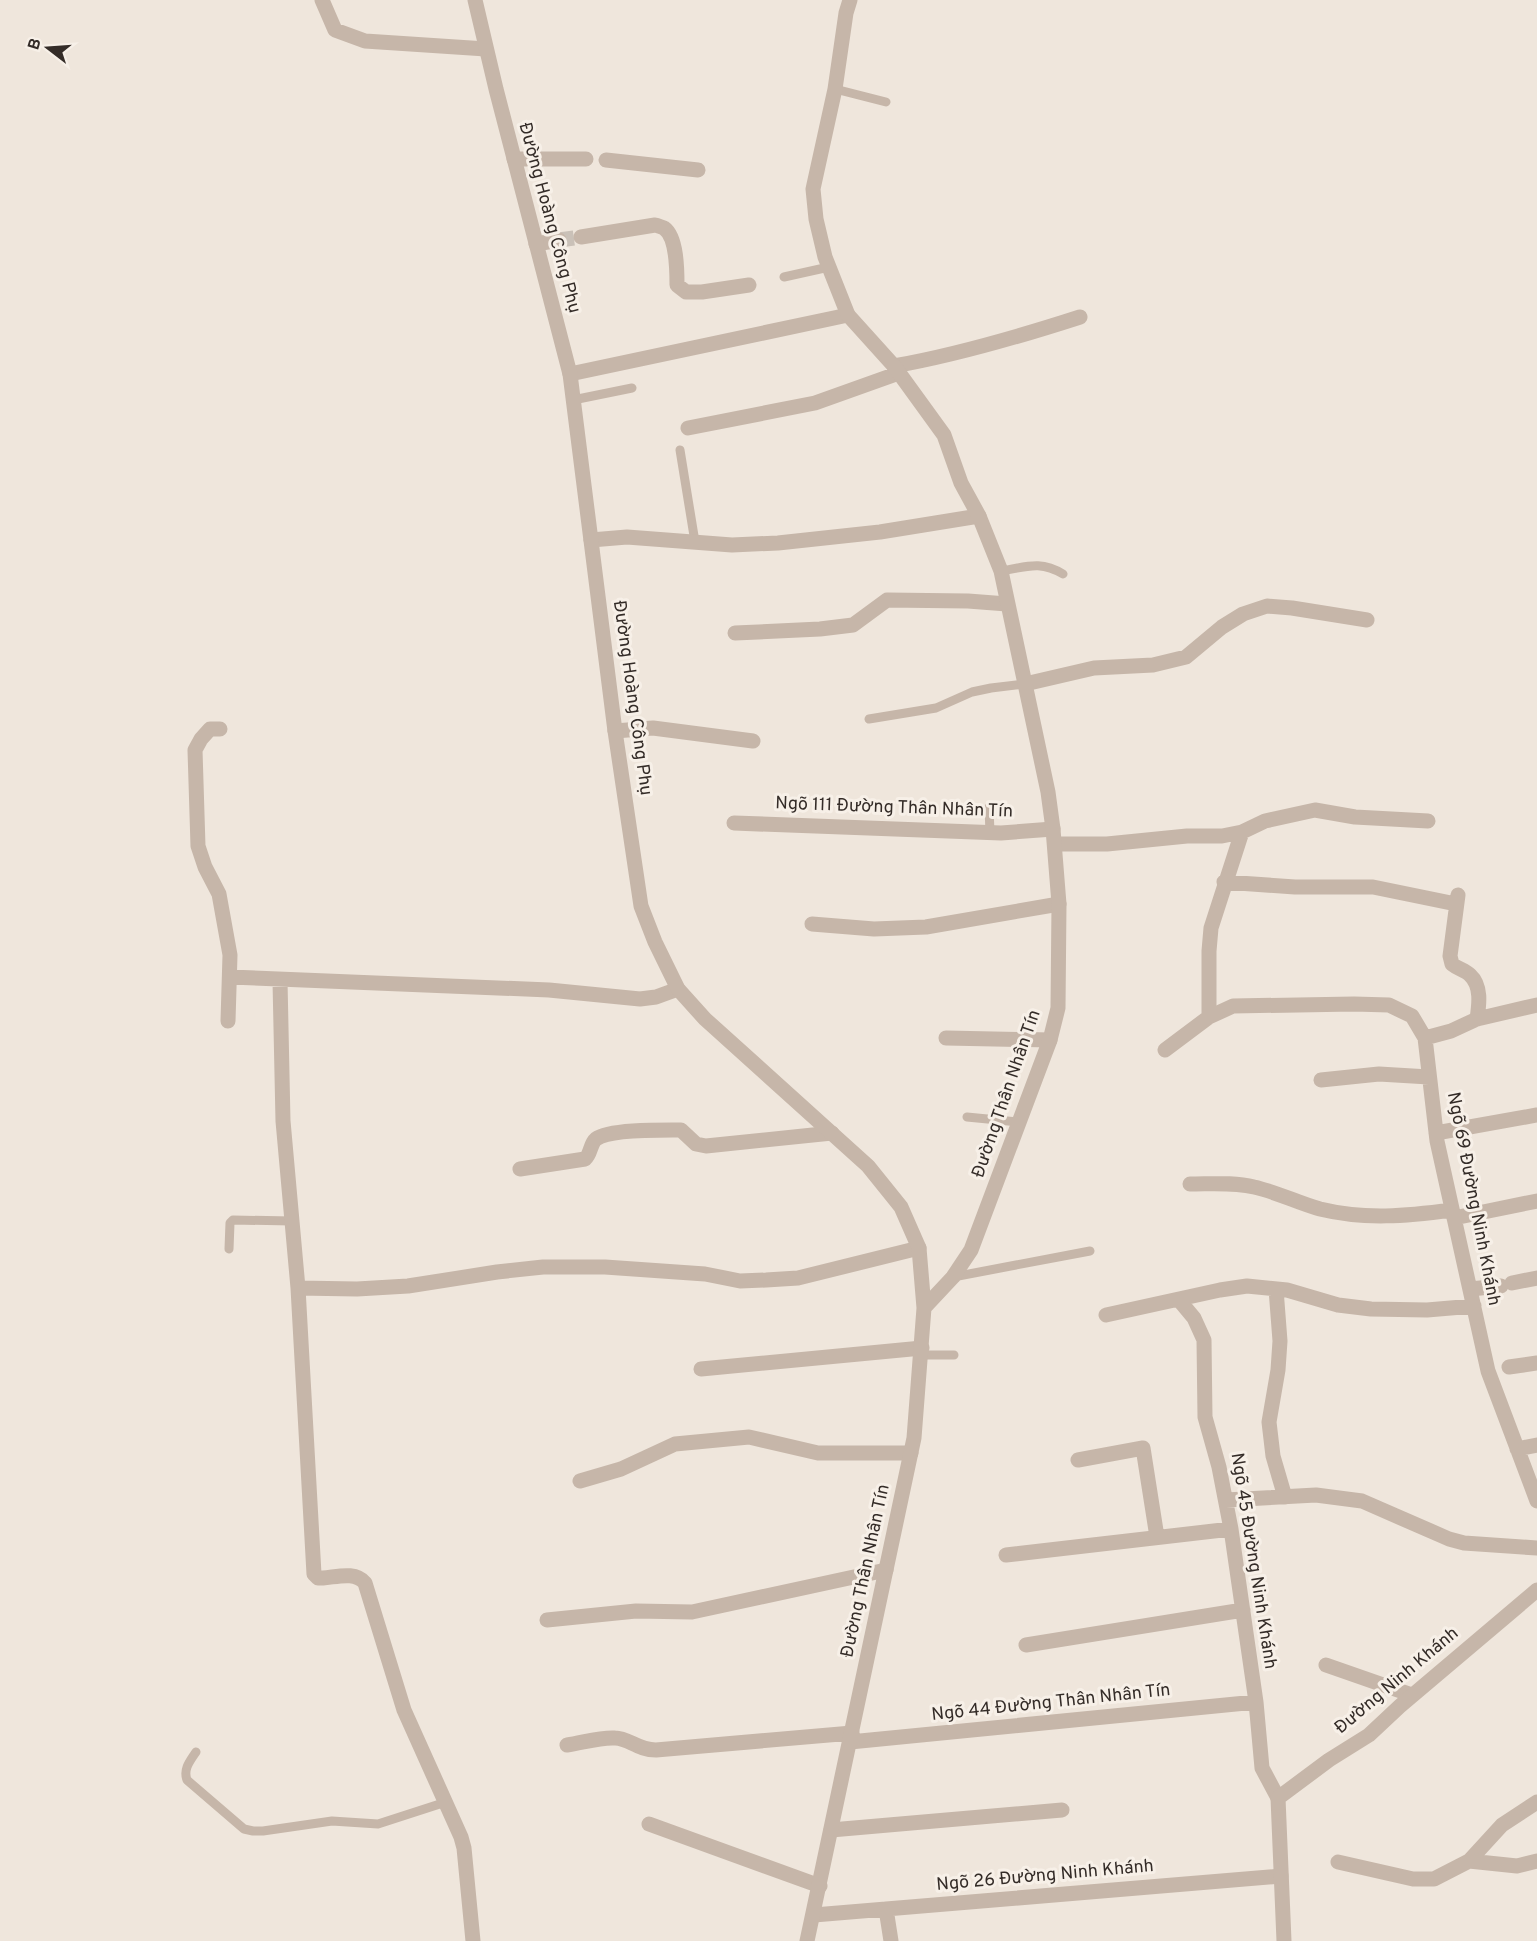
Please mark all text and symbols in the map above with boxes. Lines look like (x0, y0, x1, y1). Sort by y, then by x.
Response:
north arrow (18, 18, 78, 78)
text: B (24, 36, 47, 52)
street label: Đường Hoàng Công Phụ (512, 120, 586, 316)
street label: Đường Hoàng Công Phụ (607, 599, 657, 797)
street label: Ngõ 111 Đường Thân Nhân Tín (775, 792, 1013, 824)
street label: Đường Thân Nhân Tín (967, 1007, 1047, 1181)
street label: Ngõ 69 Đường Ninh Khánh (1441, 1090, 1505, 1308)
street label: Ngõ 45 Đường Ninh Khánh (1225, 1451, 1281, 1671)
street label: Đường Thân Nhân Tín (836, 1482, 896, 1660)
street label: Đường Ninh Khánh (1330, 1622, 1464, 1740)
street label: Ngõ 44 Đường Thân Nhân Tín (930, 1679, 1172, 1727)
street label: Ngõ 26 Đường Ninh Khánh (935, 1855, 1155, 1897)

